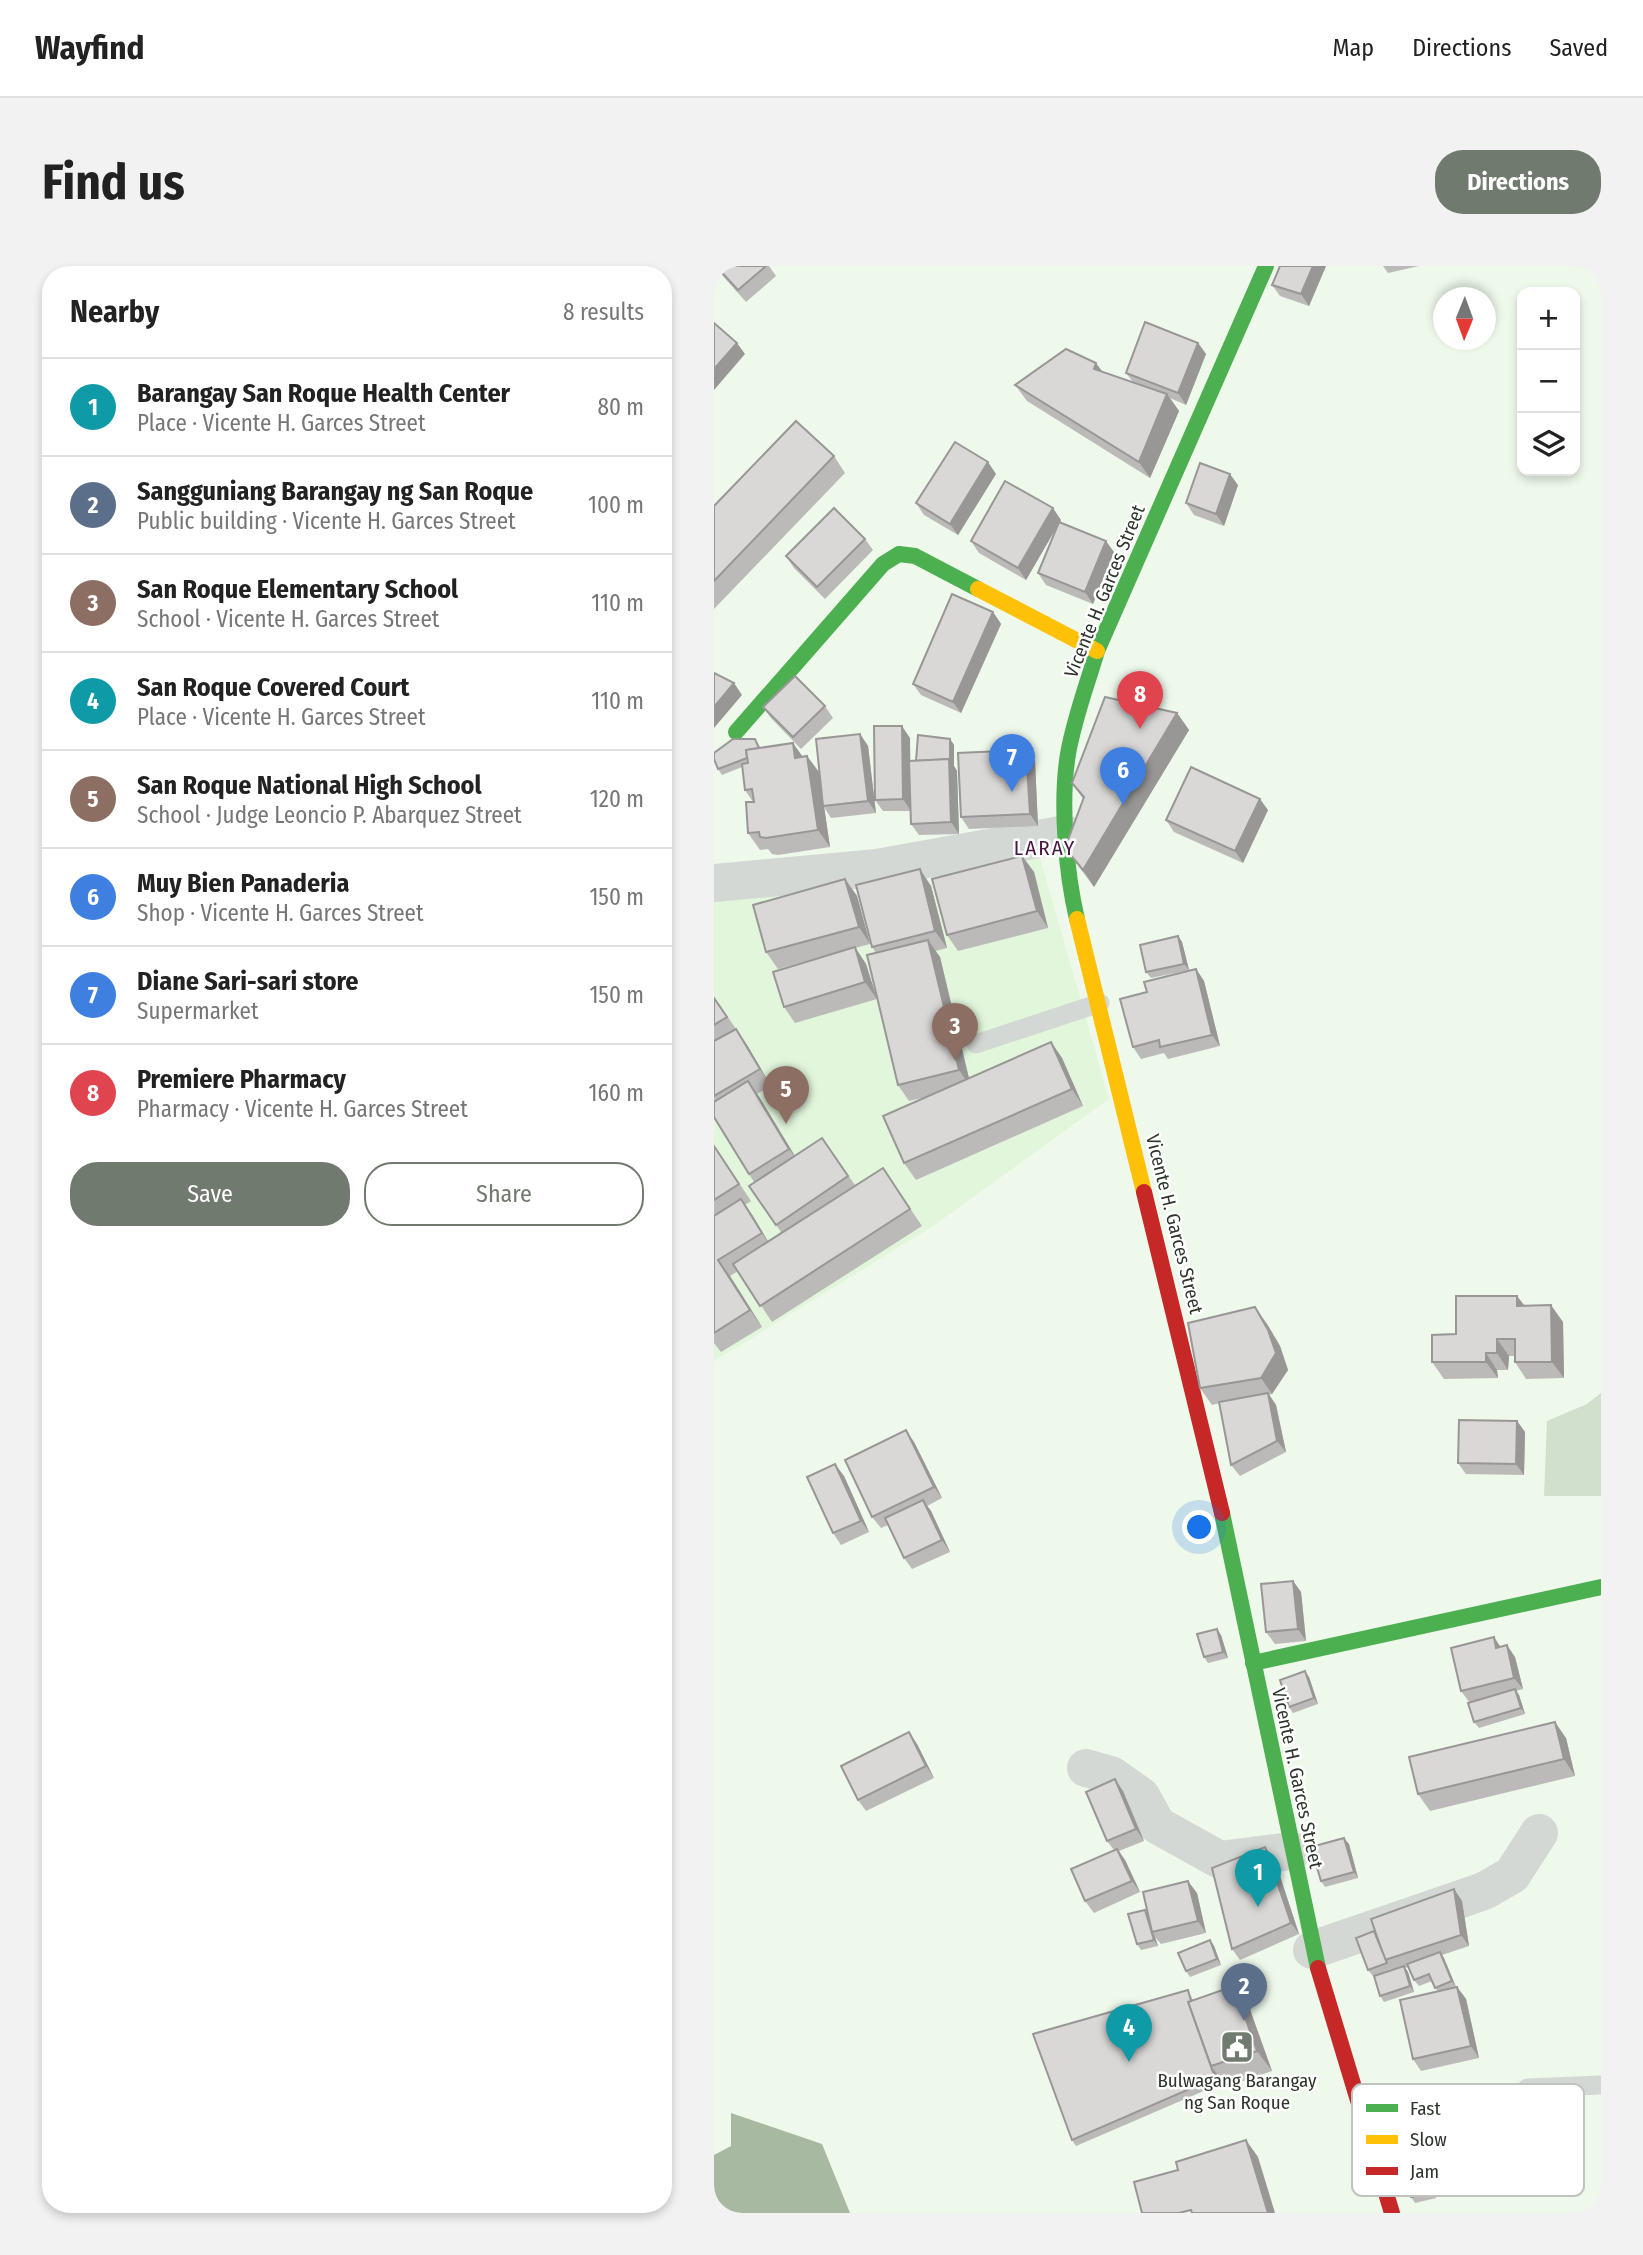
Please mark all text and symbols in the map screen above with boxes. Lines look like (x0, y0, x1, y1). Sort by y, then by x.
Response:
text: Wayfind (35, 28, 144, 68)
text: Map (1333, 34, 1374, 62)
text: Directions (1412, 34, 1511, 62)
text: Saved (1549, 34, 1608, 62)
button: Directions (1435, 150, 1601, 214)
text: Find us (42, 153, 185, 212)
north arrow (1433, 287, 1496, 350)
map controls (1517, 287, 1580, 476)
button: + (1517, 287, 1580, 350)
text: Nearby (70, 294, 159, 330)
text: 8 results (563, 298, 644, 326)
button: − (1517, 350, 1580, 413)
text: Barangay San Roque Health Center (137, 378, 510, 409)
text: 1 (88, 393, 98, 421)
text: 80 m (597, 393, 644, 421)
text: Place · Vicente H. Garces Street (137, 409, 425, 437)
button: layers (1517, 413, 1580, 476)
text: Sangguniang Barangay ng San Roque (137, 476, 533, 507)
text: 2 (88, 491, 98, 519)
text: 100 m (588, 491, 644, 519)
street label: Vicente H. Garces Street (1059, 501, 1150, 681)
text: Public building · Vicente H. Garces Street (137, 507, 516, 535)
text: San Roque Elementary School (137, 574, 458, 605)
text: 3 (88, 589, 98, 617)
text: 110 m (591, 589, 644, 617)
text: School · Vicente H. Garces Street (137, 605, 439, 633)
pin: 8 (1117, 671, 1163, 729)
text: San Roque Covered Court (137, 672, 409, 703)
text: 4 (87, 687, 99, 715)
text: 110 m (591, 687, 644, 715)
text: Place · Vicente H. Garces Street (137, 703, 425, 731)
pin: 7 (989, 734, 1035, 792)
pin: 6 (1100, 747, 1146, 805)
text: San Roque National High School (137, 770, 482, 801)
text: 5 (87, 785, 99, 813)
text: 120 m (590, 785, 644, 813)
text: School · Judge Leoncio P. Abarquez Street (137, 801, 522, 829)
district label: LARAY (1014, 835, 1076, 861)
text: Muy Bien Panaderia (137, 868, 349, 899)
text: 6 (87, 883, 99, 911)
text: 150 m (589, 883, 644, 911)
text: Shop · Vicente H. Garces Street (137, 899, 424, 927)
text: Diane Sari-sari store (137, 966, 359, 997)
text: 7 (88, 981, 98, 1009)
text: 150 m (589, 981, 644, 1009)
text: Supermarket (137, 997, 258, 1025)
pin: 3 (932, 1003, 978, 1061)
text: Premiere Pharmacy (137, 1064, 346, 1095)
pin: 5 (763, 1066, 809, 1124)
text: 8 (87, 1079, 99, 1107)
text: 160 m (589, 1079, 644, 1107)
text: Pharmacy · Vicente H. Garces Street (137, 1095, 468, 1123)
street label: Vicente H. Garces Street (1141, 1132, 1208, 1317)
button: Save (70, 1162, 350, 1226)
button: Share (364, 1162, 644, 1226)
your location (1182, 1510, 1216, 1544)
street label: Vicente H. Garces Street (1267, 1686, 1328, 1871)
pin: 1 (1235, 1849, 1281, 1907)
pin: 2 (1221, 1963, 1267, 2021)
pin: 4 (1106, 2004, 1152, 2062)
public building icon: Bulwagang Barangay ng San Roque (1218, 2028, 1256, 2066)
place label: Bulwagang Barangay ng San Roque (1157, 2069, 1317, 2114)
legend (1352, 2084, 1584, 2196)
text: Fast (1410, 2097, 1441, 2120)
text: Slow (1410, 2128, 1447, 2151)
text: Jam (1410, 2160, 1439, 2183)

